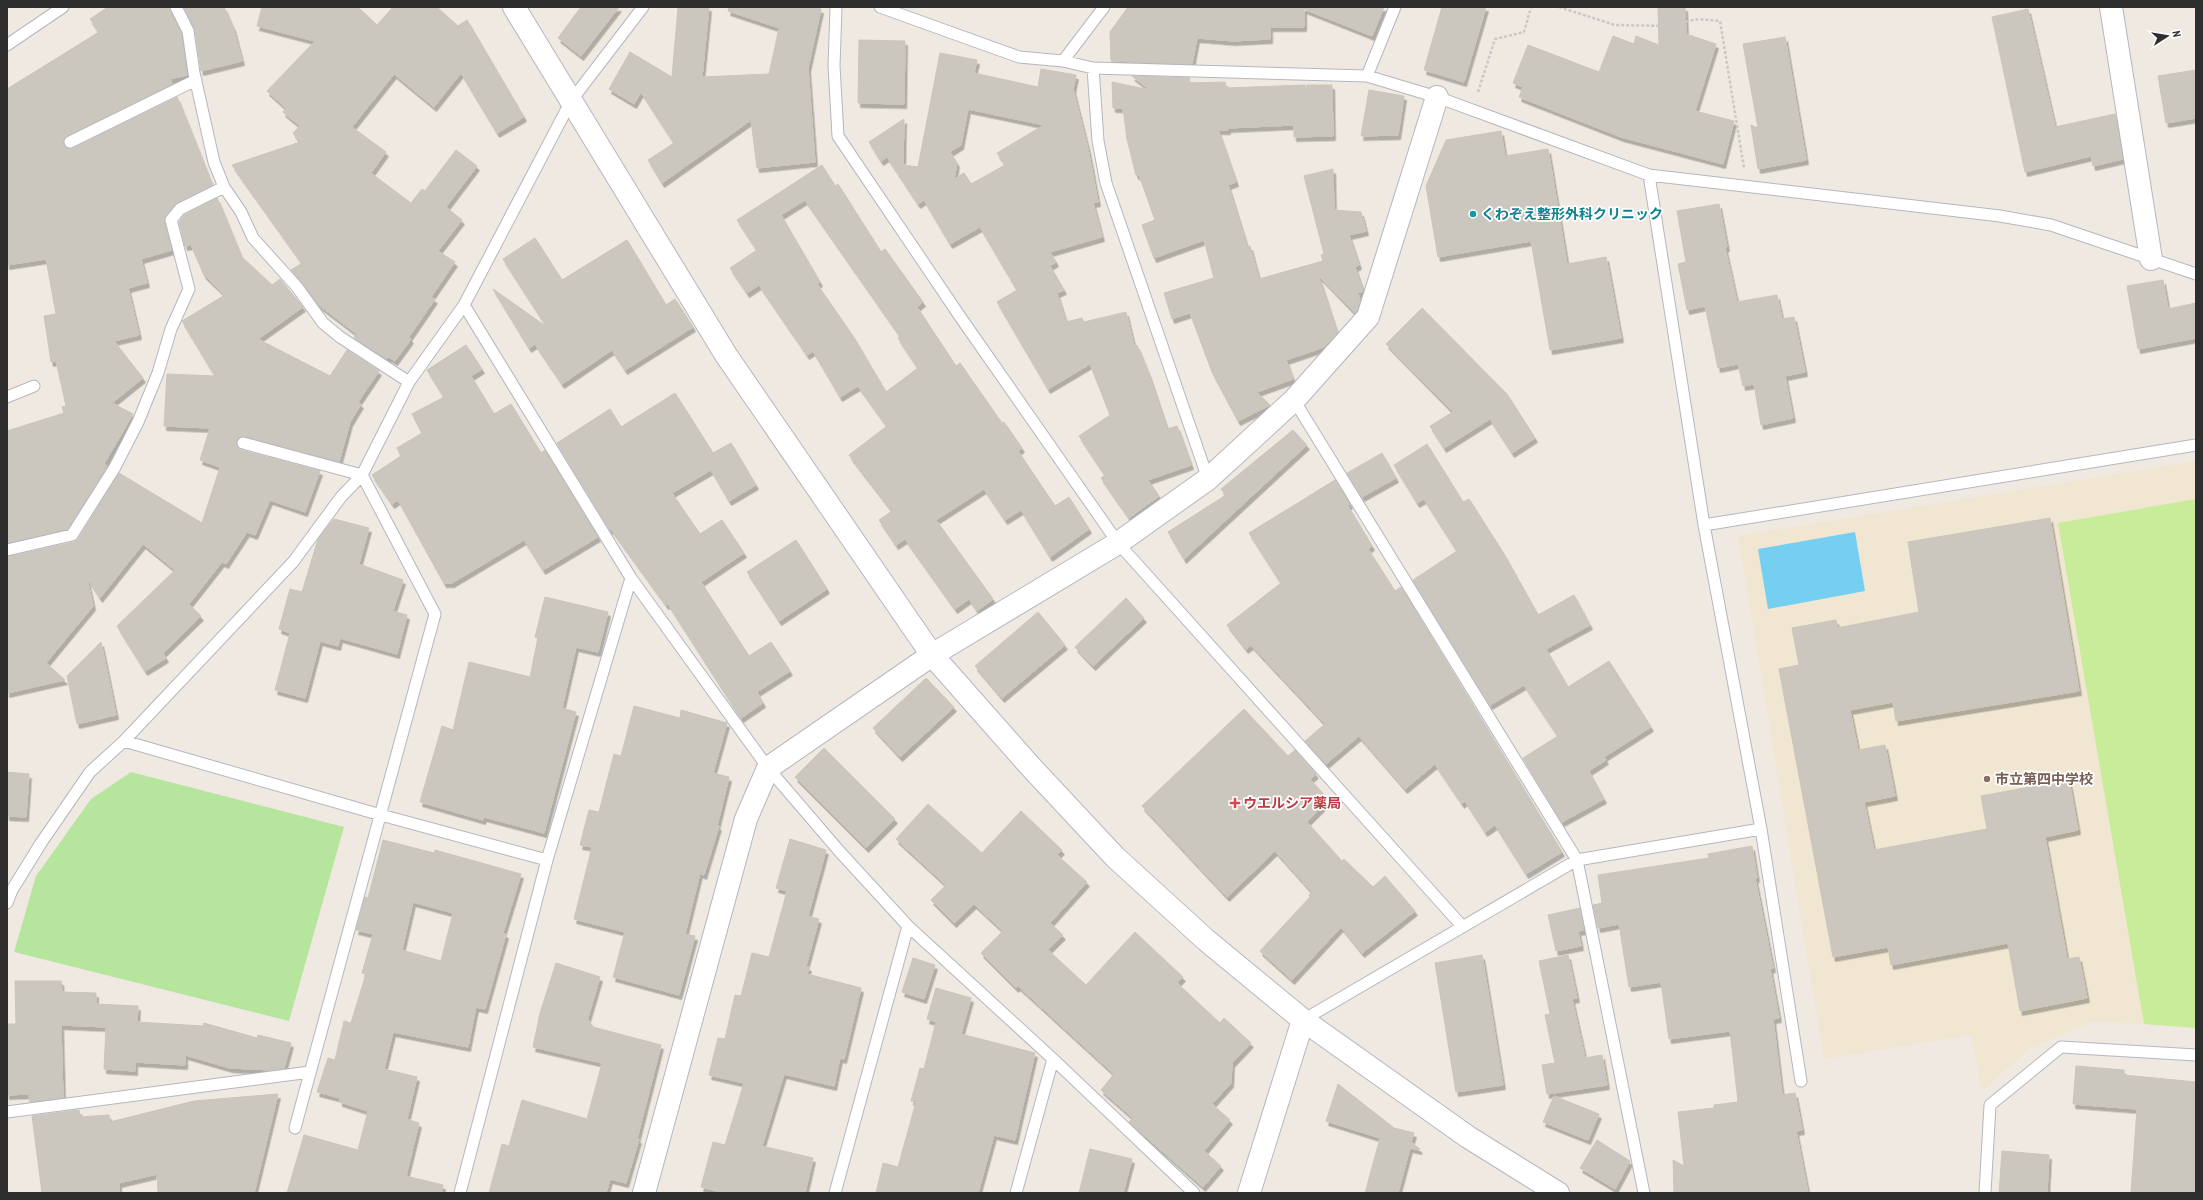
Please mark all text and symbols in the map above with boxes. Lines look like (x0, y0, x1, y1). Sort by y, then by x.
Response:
north arrow (2147, 16, 2187, 56)
text: N (2169, 30, 2184, 38)
place label: くわぞえ整形外科クリニック (1481, 205, 1663, 223)
marker: くわぞえ整形外科クリニック (1468, 209, 1478, 219)
place label: 市立第四中学校 (1995, 770, 2093, 788)
marker: 市立第四中学校 (1982, 774, 1992, 784)
place label: ウエルシア薬局 (1243, 794, 1341, 812)
marker: ウエルシア薬局 (1230, 798, 1240, 808)

